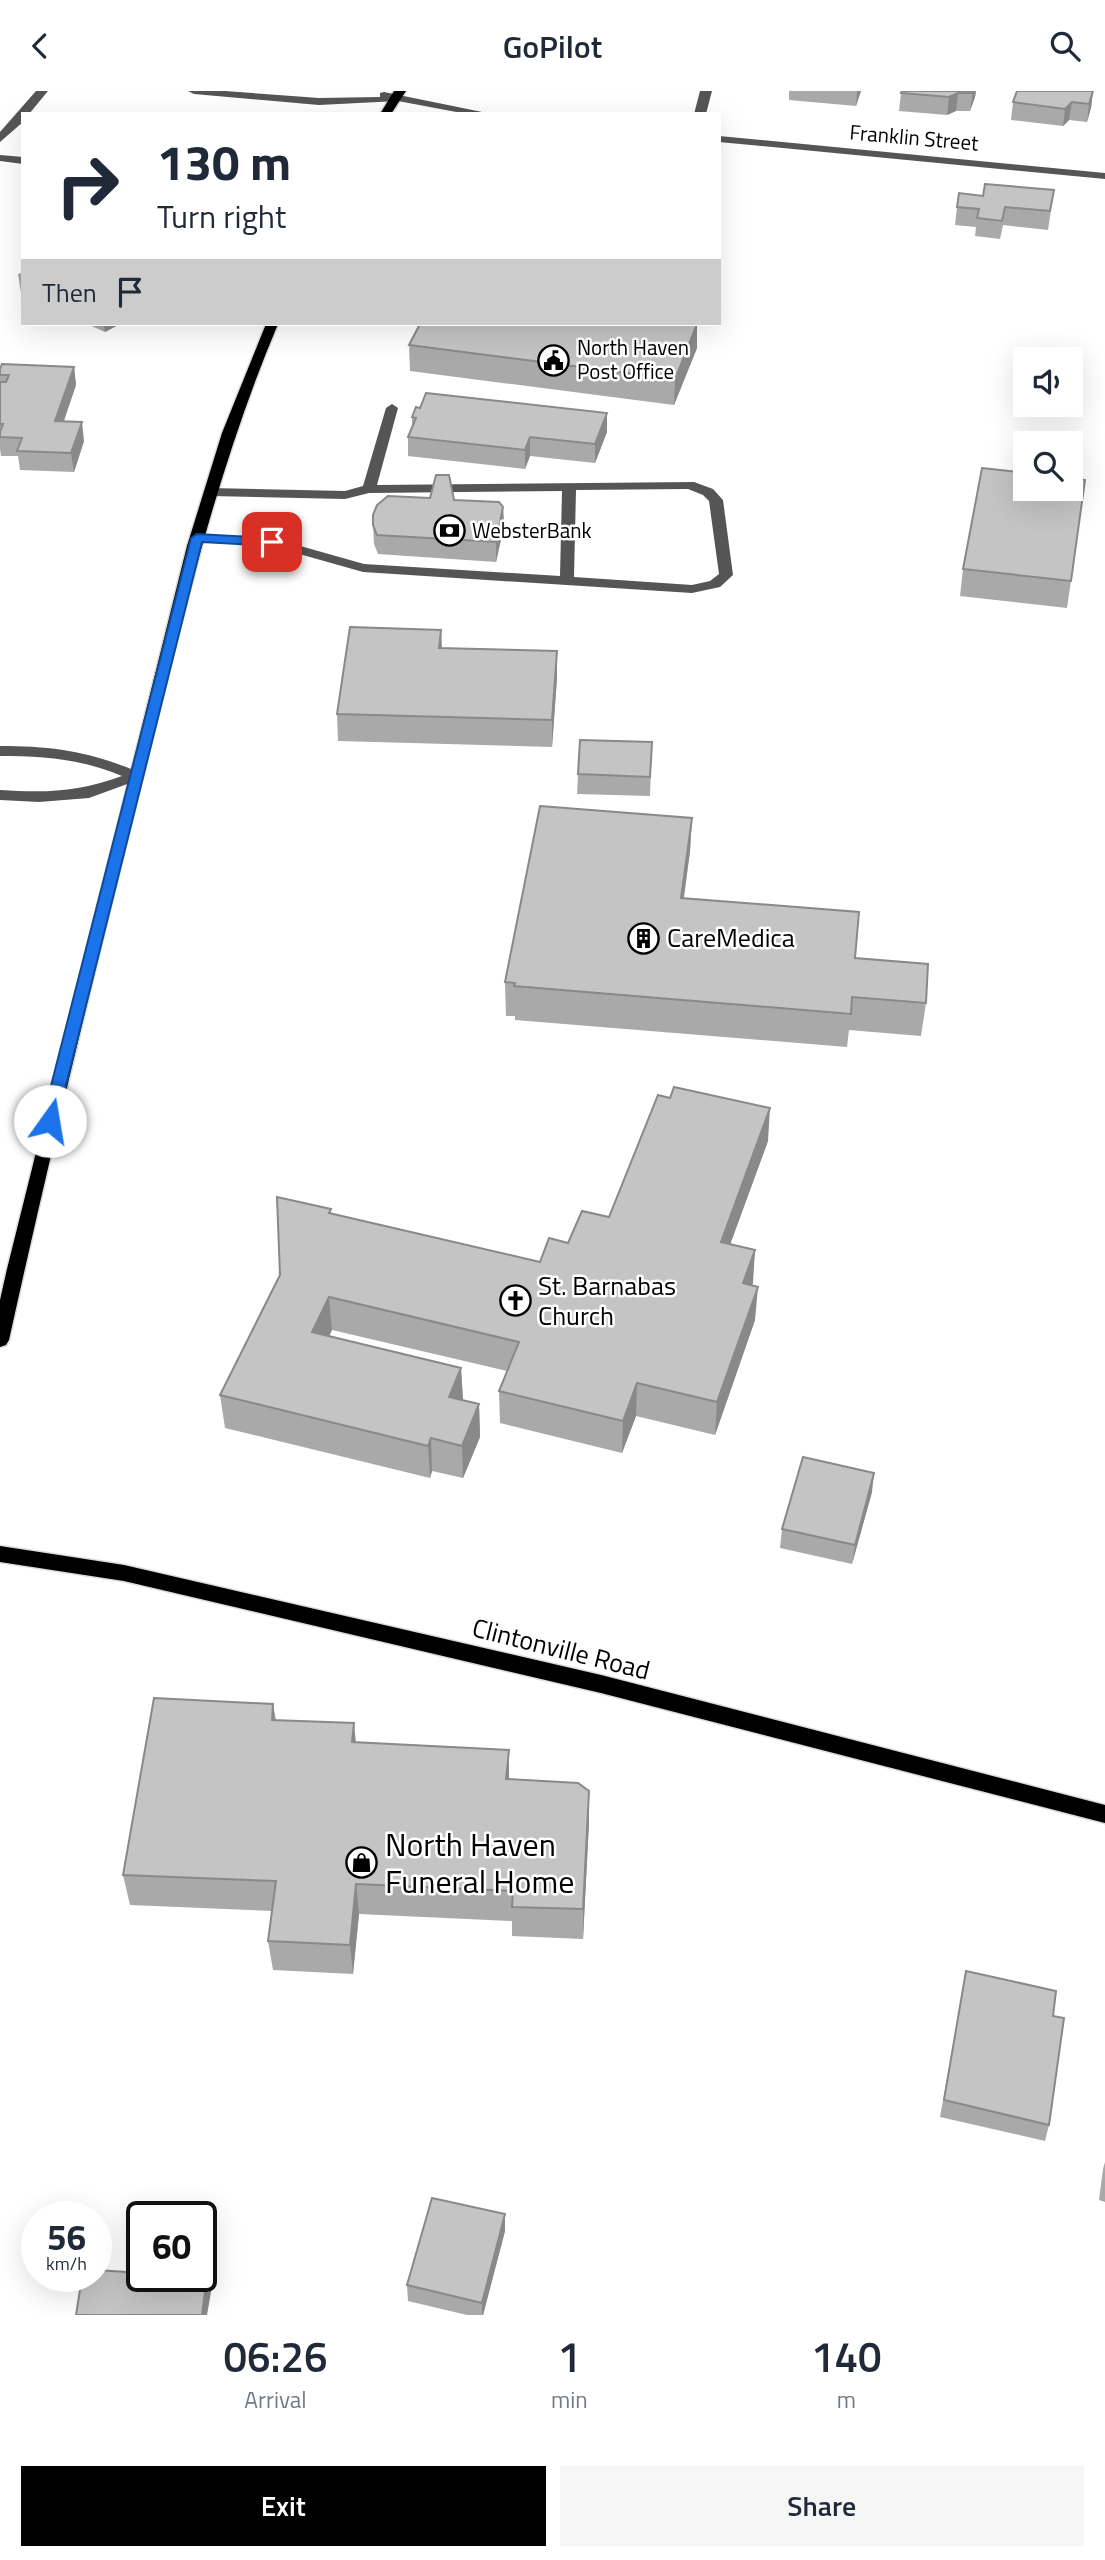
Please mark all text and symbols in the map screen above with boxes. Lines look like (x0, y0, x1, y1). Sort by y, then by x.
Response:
text: GoPilot (503, 22, 602, 70)
icon: back (21, 27, 59, 65)
icon: search (1046, 27, 1084, 65)
street label: Franklin Street (848, 115, 980, 159)
text: 130 m (157, 124, 291, 199)
icon: right (42, 140, 133, 231)
text: Turn right (157, 192, 286, 240)
text: Then (42, 273, 97, 312)
icon: arrive (111, 273, 149, 311)
place label: North Haven Post Office (577, 331, 689, 387)
public building icon: North Haven Post Office (537, 343, 571, 377)
map controls (1013, 347, 1083, 501)
button: sound (1013, 347, 1083, 417)
button: search (1013, 431, 1083, 501)
pin (242, 512, 302, 572)
bank icon: WebsterBank (432, 514, 466, 548)
place label: WebsterBank (472, 514, 592, 546)
icon: arrive (253, 523, 291, 561)
place label: CareMedica (667, 918, 795, 957)
building icon: CareMedica (627, 921, 661, 955)
position arrow (13, 1084, 87, 1158)
place label: St. Barnabas Church (538, 1266, 676, 1335)
church icon: St. Barnabas Church (498, 1284, 532, 1318)
street label: Clintonville Road (468, 1608, 654, 1689)
place label: North Haven Funeral Home (385, 1820, 574, 1905)
shop icon: North Haven Funeral Home (345, 1846, 379, 1880)
speed limit sign: 60 (126, 2201, 217, 2292)
text: 56 (47, 2210, 86, 2264)
text: km/h (46, 2250, 87, 2277)
text: 06:26 (223, 2324, 328, 2388)
text: 1 (558, 2324, 581, 2388)
text: 140 (811, 2324, 882, 2388)
text: Arrival (244, 2382, 307, 2417)
text: min (551, 2382, 588, 2417)
text: m (837, 2382, 856, 2417)
button: Exit (21, 2466, 546, 2546)
button: Share (560, 2466, 1084, 2546)

